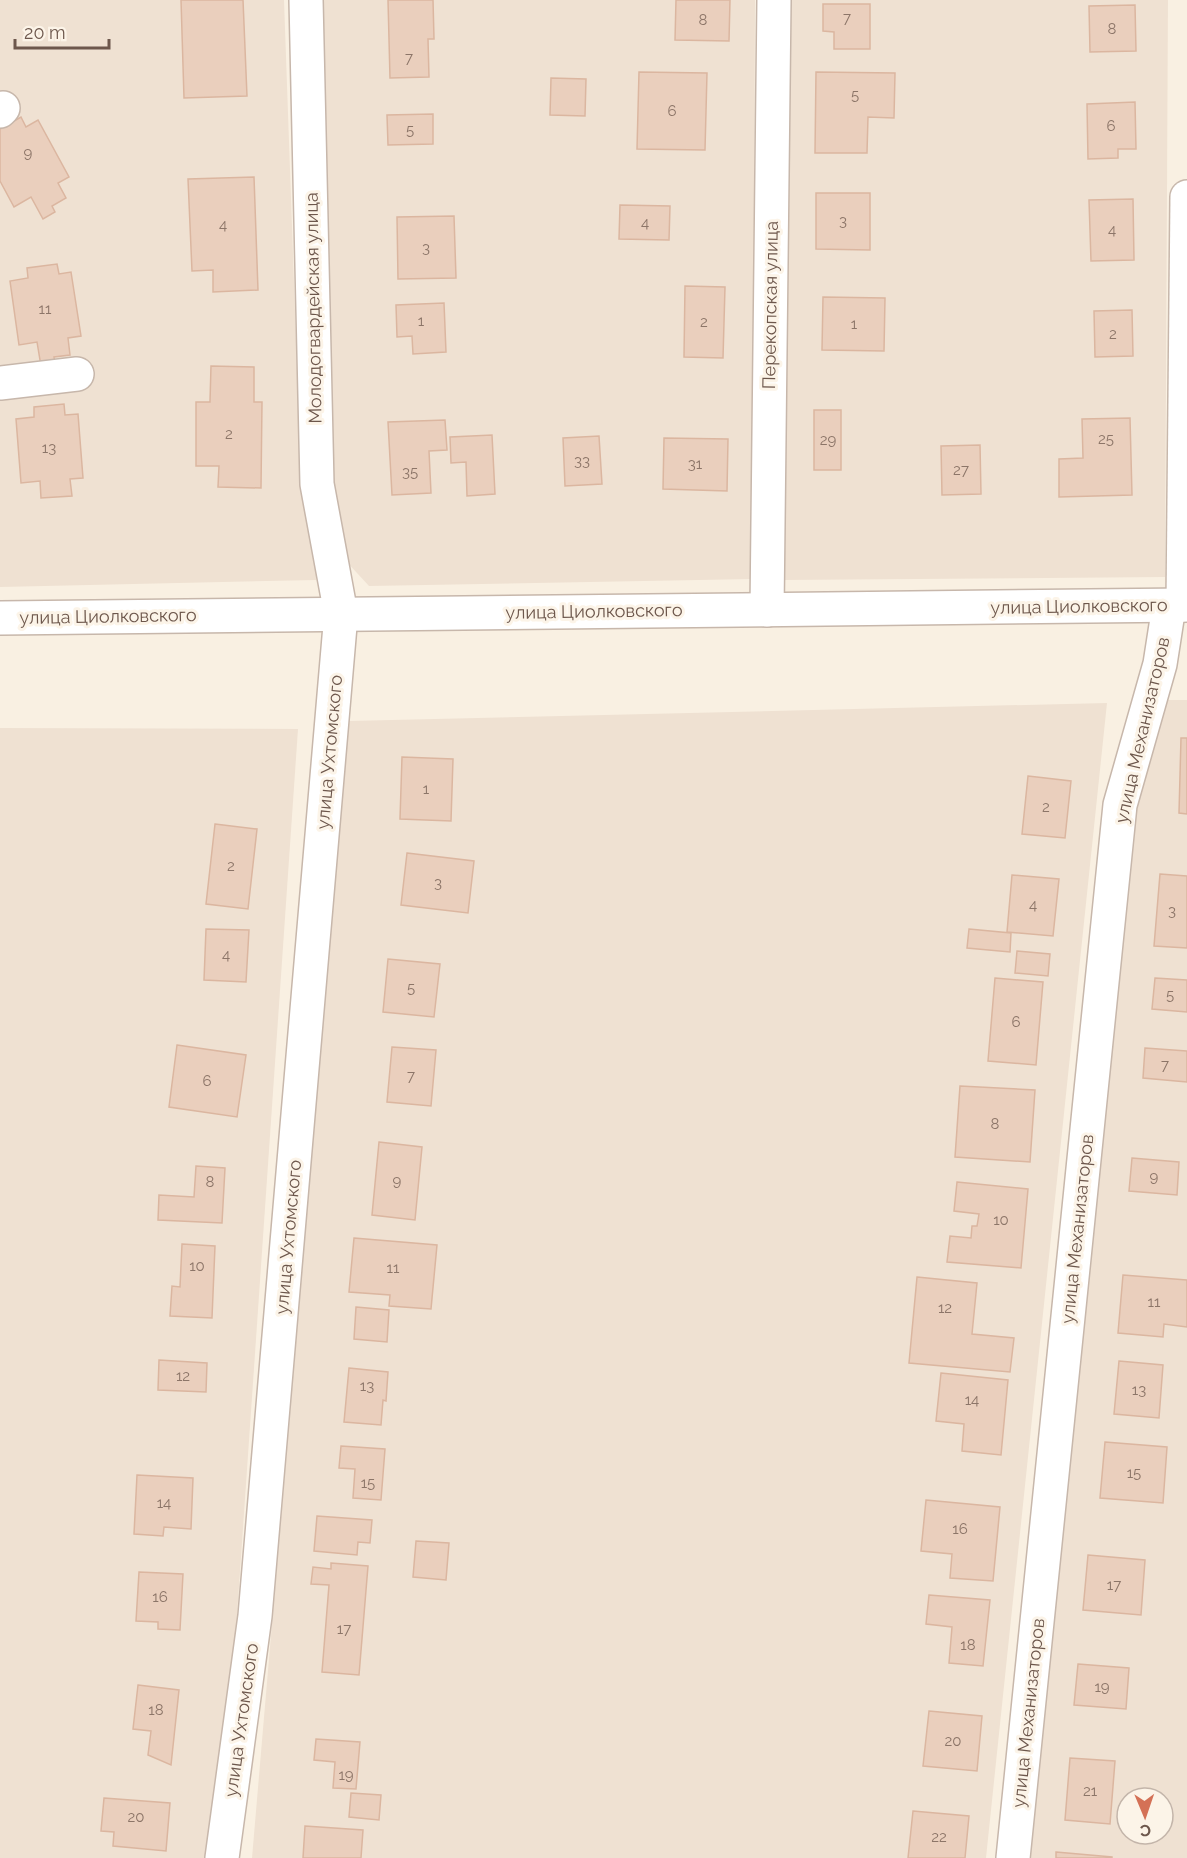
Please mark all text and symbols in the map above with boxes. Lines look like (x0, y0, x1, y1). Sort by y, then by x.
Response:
house number: 7 (843, 9, 851, 27)
house number: 8 (699, 11, 708, 29)
scale bar (15, 12, 110, 50)
house number: 8 (1108, 20, 1117, 38)
text: 20 m (24, 22, 66, 43)
house number: 7 (405, 49, 413, 67)
house number: 5 (851, 86, 859, 104)
house number: 6 (667, 102, 677, 120)
house number: 6 (1106, 117, 1116, 135)
house number: 5 (406, 121, 414, 139)
house number: 9 (24, 144, 33, 162)
street label: Молодогвардейская улица (300, 192, 326, 424)
house number: 3 (839, 212, 847, 230)
house number: 4 (641, 214, 649, 232)
house number: 4 (219, 216, 227, 234)
street label: Перекопская улица (758, 221, 782, 389)
house number: 4 (1108, 221, 1116, 239)
house number: 3 (422, 239, 430, 257)
house number: 11 (39, 300, 52, 318)
house number: 1 (418, 312, 425, 330)
house number: 2 (700, 313, 708, 331)
house number: 1 (851, 315, 858, 333)
house number: 2 (1109, 325, 1117, 343)
house number: 2 (225, 425, 233, 443)
house number: 25 (1098, 430, 1114, 448)
house number: 29 (820, 431, 837, 449)
house number: 13 (42, 439, 56, 457)
house number: 33 (574, 452, 590, 470)
house number: 31 (688, 455, 703, 473)
house number: 27 (953, 461, 969, 479)
house number: 35 (402, 463, 418, 481)
street label: улица Циолковского (990, 594, 1168, 618)
street label: улица Циолковского (505, 599, 683, 623)
street label: улица Циолковского (19, 604, 197, 628)
street label: улица Механизаторов (1110, 635, 1174, 825)
street label: улица Ухтомского (312, 674, 346, 830)
house number: 1 (423, 780, 430, 798)
house number: 2 (1042, 798, 1050, 816)
house number: 2 (227, 857, 235, 875)
house number: 3 (434, 874, 442, 892)
house number: 4 (1029, 896, 1037, 914)
house number: 3 (1168, 902, 1176, 920)
house number: 4 (222, 946, 230, 964)
house number: 5 (407, 979, 415, 997)
house number: 5 (1166, 986, 1174, 1004)
house number: 6 (1011, 1013, 1021, 1031)
house number: 7 (1161, 1056, 1169, 1074)
house number: 7 (407, 1067, 415, 1085)
house number: 6 (202, 1072, 212, 1090)
house number: 8 (991, 1115, 1000, 1133)
street label: улица Механизаторов (1057, 1133, 1097, 1325)
street label: улица Ухтомского (271, 1159, 305, 1315)
house number: 9 (1150, 1168, 1159, 1186)
house number: 9 (393, 1172, 402, 1190)
house number: 8 (206, 1173, 215, 1191)
house number: 10 (993, 1211, 1009, 1229)
house number: 10 (189, 1257, 205, 1275)
house number: 11 (387, 1259, 400, 1277)
house number: 11 (1148, 1293, 1161, 1311)
house number: 12 (938, 1299, 952, 1317)
house number: 12 (176, 1367, 190, 1385)
house number: 13 (360, 1377, 374, 1395)
house number: 13 (1132, 1381, 1146, 1399)
house number: 14 (965, 1391, 979, 1409)
house number: 15 (1127, 1464, 1141, 1482)
house number: 15 (361, 1474, 375, 1492)
house number: 14 (157, 1494, 171, 1512)
house number: 16 (952, 1520, 968, 1538)
house number: 17 (1107, 1576, 1121, 1594)
house number: 16 (152, 1588, 168, 1606)
street label: улица Механизаторов (1008, 1617, 1048, 1809)
house number: 17 (337, 1620, 351, 1638)
house number: 18 (960, 1636, 976, 1654)
street label: улица Ухтомского (220, 1641, 262, 1798)
house number: 19 (1094, 1678, 1110, 1696)
house number: 18 (148, 1701, 164, 1719)
house number: 20 (945, 1732, 962, 1750)
house number: 19 (338, 1766, 354, 1784)
house number: 21 (1083, 1782, 1098, 1800)
north arrow (1115, 1786, 1175, 1846)
house number: 20 (128, 1808, 145, 1826)
text: С (1140, 1821, 1151, 1840)
house number: 22 (931, 1828, 947, 1846)

